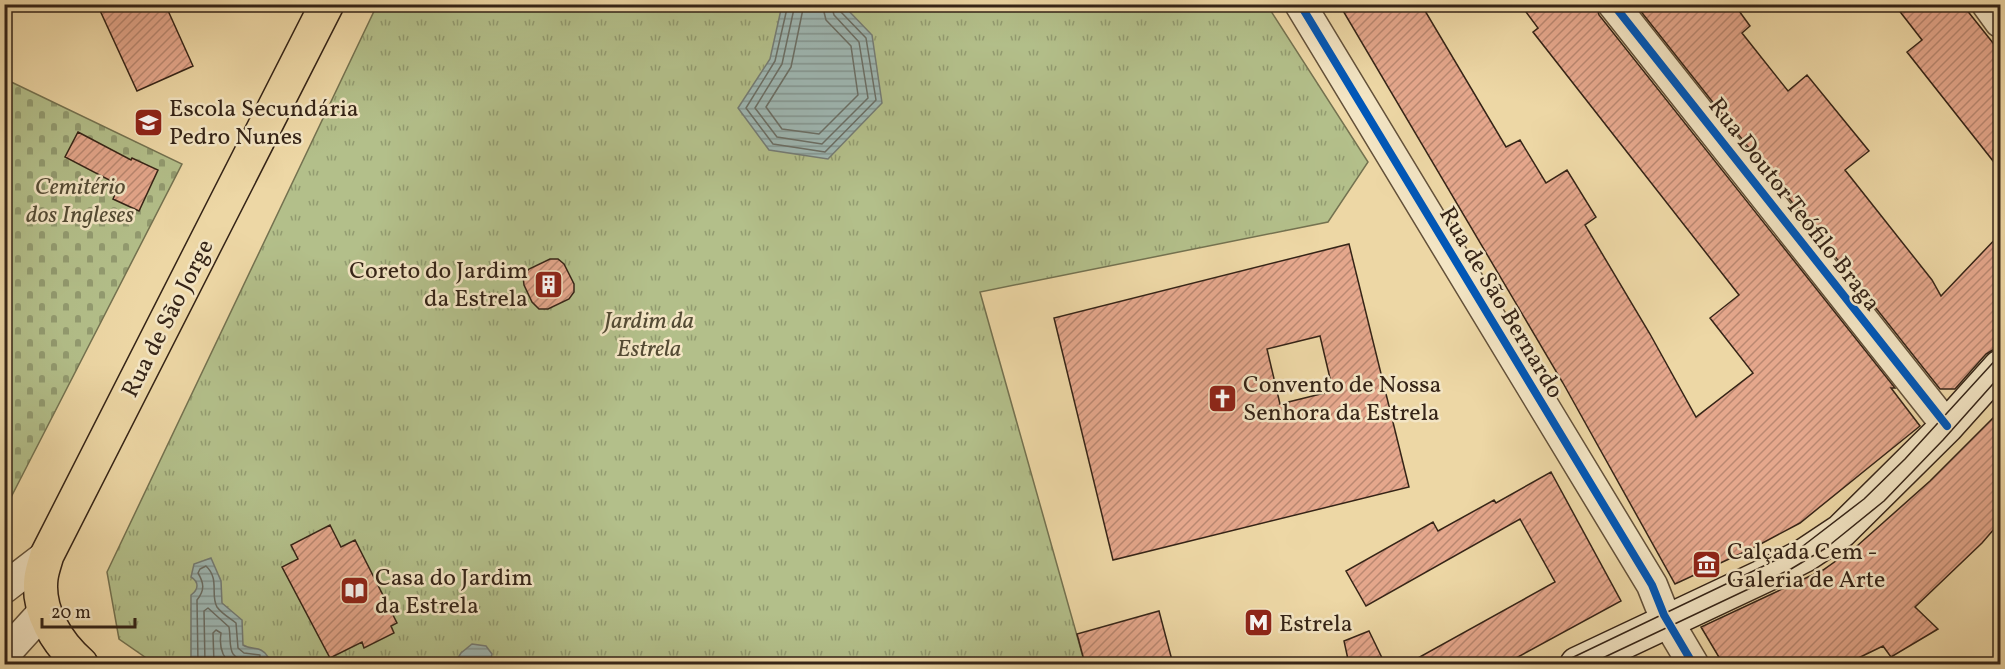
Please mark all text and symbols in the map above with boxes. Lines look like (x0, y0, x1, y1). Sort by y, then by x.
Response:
street label: Rua Doutor Teófilo Braga (1699, 91, 1888, 319)
place label: Escola Secundária Pedro Nunes (169, 93, 359, 155)
school or university icon: Escola Secundária Pedro Nunes (132, 106, 164, 138)
park label: Cemitério dos Ingleses (26, 171, 134, 233)
street label: Rua de São Bernardo (1430, 201, 1571, 405)
street label: Rua de São Jorge (114, 234, 223, 404)
place label: Coreto do Jardim da Estrela (349, 255, 528, 317)
building icon: Coreto do Jardim da Estrela (533, 268, 565, 300)
park label: Jardim da Estrela (602, 305, 694, 367)
place label: Convento de Nossa Senhora da Estrela (1243, 369, 1441, 431)
church icon: Convento de Nossa Senhora da Estrela (1206, 382, 1238, 414)
place label: Calçada Cem - Galeria de Arte (1727, 536, 1885, 598)
museum icon: Calçada Cem - Galeria de Arte (1690, 549, 1722, 581)
place label: Casa do Jardim da Estrela (375, 562, 533, 624)
library icon: Casa do Jardim da Estrela (338, 575, 370, 607)
scale bar (42, 591, 135, 629)
text: 20 m (51, 601, 91, 626)
metro station icon: Estrela (1242, 607, 1274, 639)
place label: Estrela (1279, 608, 1353, 642)

